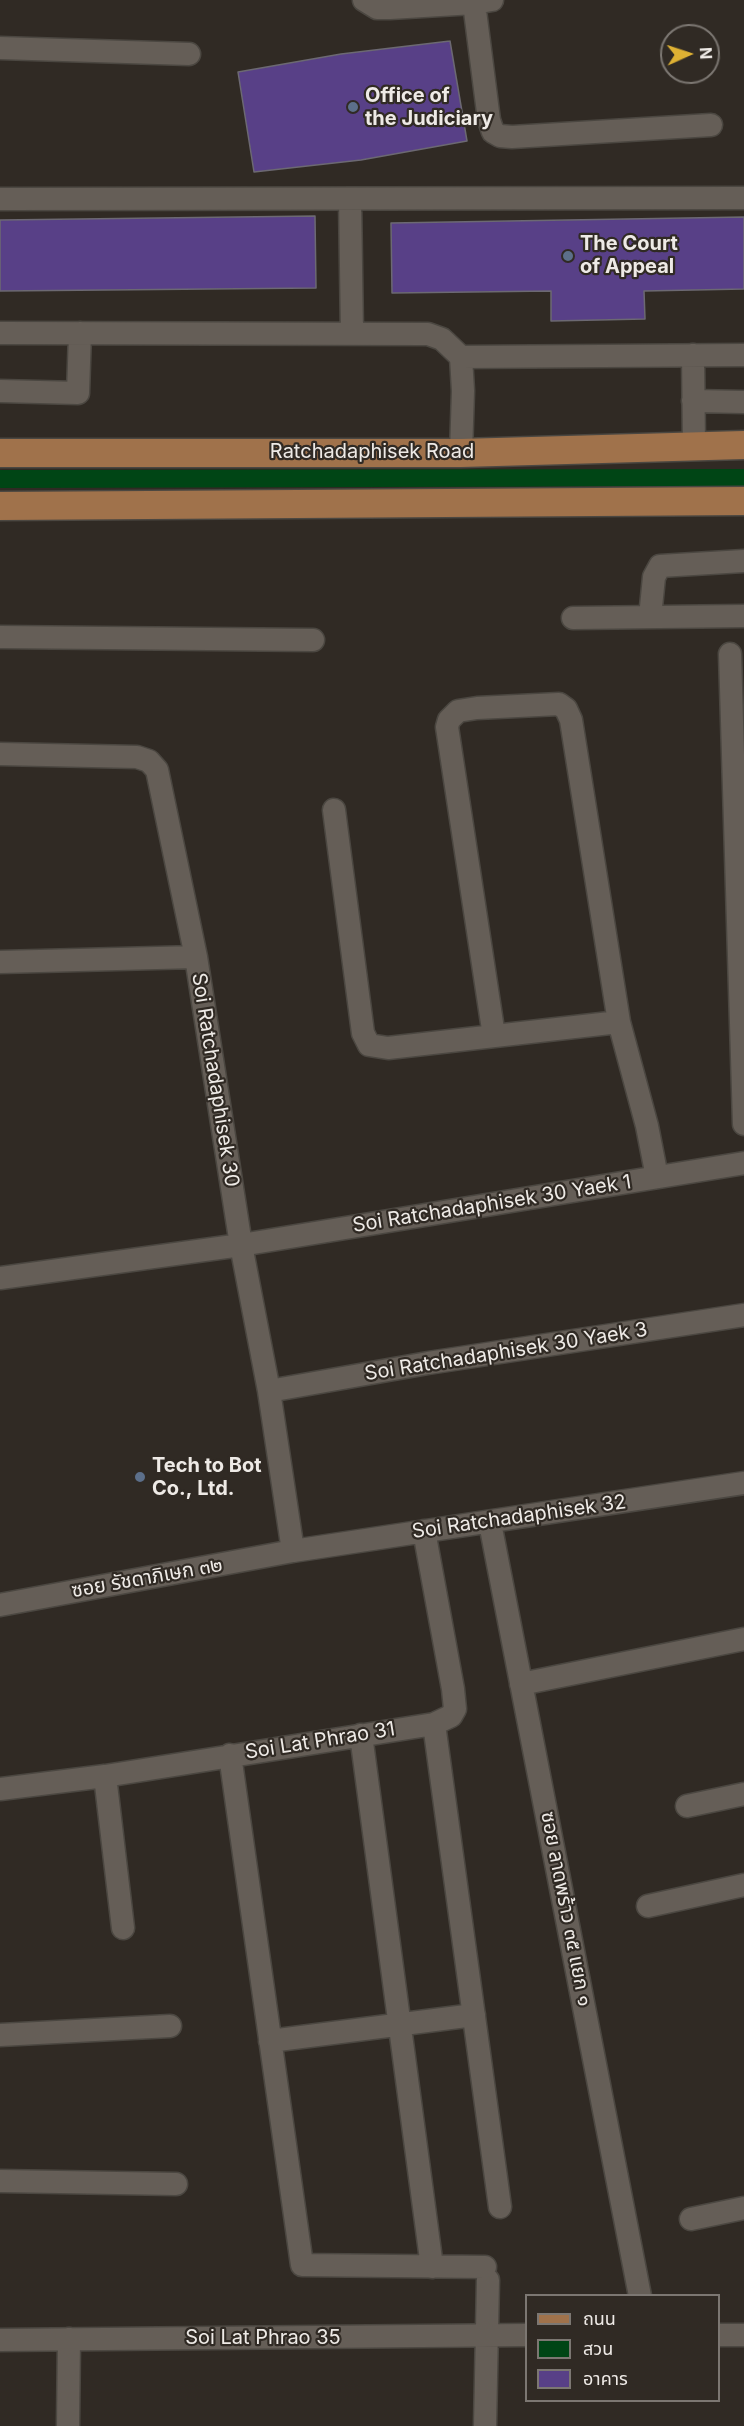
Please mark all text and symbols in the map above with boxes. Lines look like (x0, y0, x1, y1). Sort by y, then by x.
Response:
north arrow (660, 24, 720, 84)
text: N (696, 47, 716, 60)
place label: Office of the Judiciary (365, 84, 493, 131)
marker: Office of the Judiciary (346, 100, 360, 114)
place label: The Court of Appeal (580, 232, 678, 279)
marker: The Court of Appeal (561, 249, 575, 263)
street label: Ratchadaphisek Road (270, 440, 474, 464)
street label: Soi Ratchadaphisek 30 (186, 971, 244, 1189)
street label: Soi Ratchadaphisek 30 Yaek 1 (351, 1170, 633, 1238)
street label: Soi Ratchadaphisek 30 Yaek 3 (363, 1318, 649, 1386)
place label: Tech to Bot Co., Ltd. (152, 1454, 262, 1501)
marker: Tech to Bot Co., Ltd. (133, 1470, 147, 1484)
street label: Soi Ratchadaphisek 32 (410, 1490, 628, 1544)
street label: ซอย รัชดาภิเษก ๓๒ (70, 1553, 224, 1603)
street label: Soi Lat Phrao 31 (243, 1717, 397, 1765)
street label: ซอย ลาดพร้าว ๓๕ แยก ๑ (535, 1810, 597, 2008)
legend (525, 2294, 720, 2402)
text: ถนน (583, 2308, 616, 2329)
street label: Soi Lat Phrao 35 (185, 2326, 341, 2350)
text: สวน (583, 2338, 613, 2359)
text: อาคาร (583, 2368, 628, 2389)

